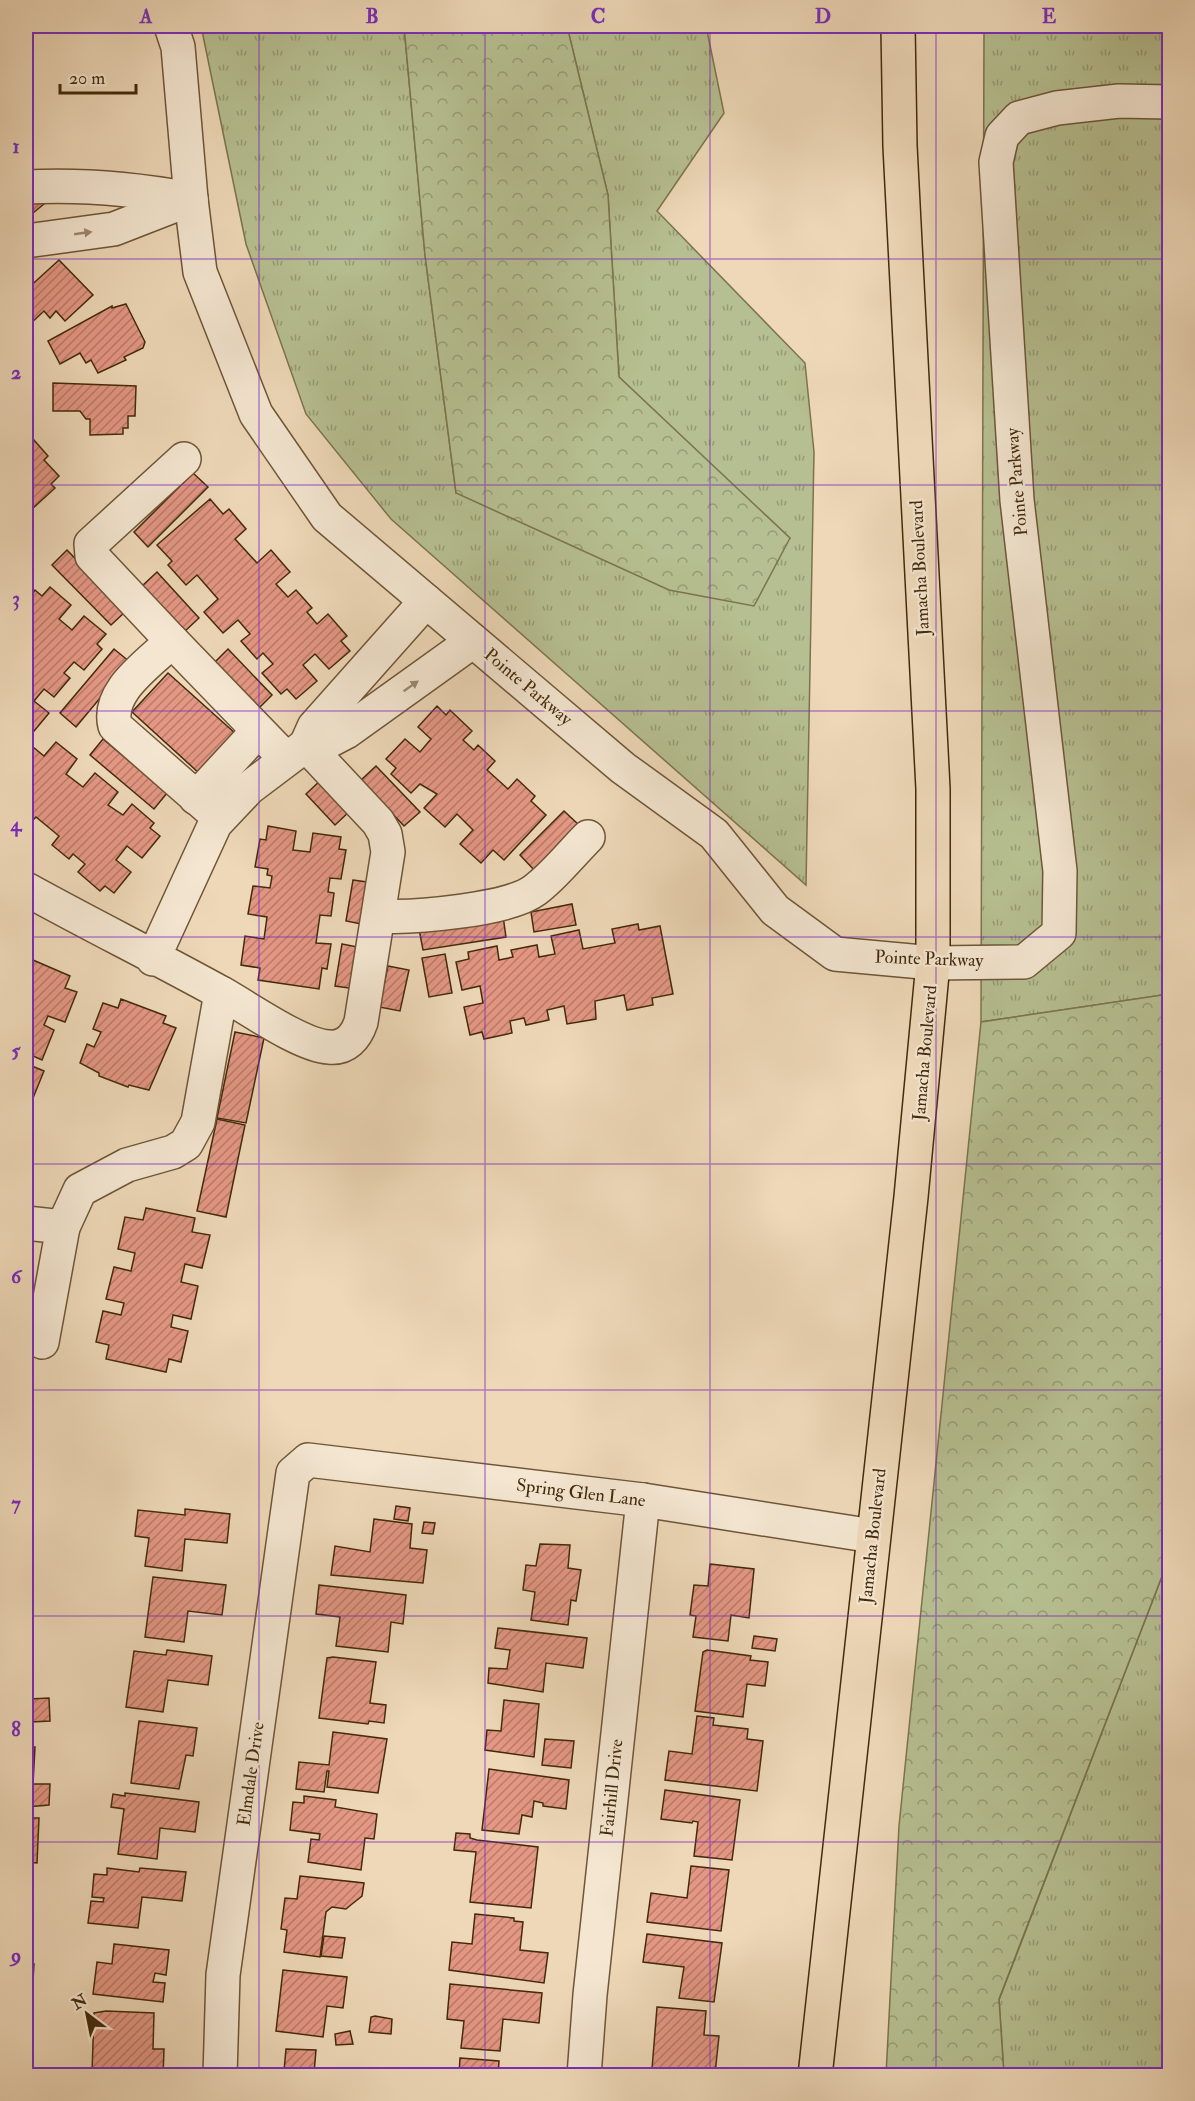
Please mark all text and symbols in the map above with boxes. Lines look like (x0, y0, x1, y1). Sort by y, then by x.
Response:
text: A (139, 4, 153, 29)
text: B (365, 4, 379, 29)
text: C (591, 4, 605, 29)
text: D (815, 4, 831, 29)
text: E (1042, 4, 1057, 29)
scale bar (60, 57, 136, 95)
text: 20 m (69, 67, 105, 90)
text: 1 (12, 134, 20, 159)
one-way arrow (74, 229, 93, 238)
text: 2 (11, 360, 21, 385)
street label: Pointe Parkway (1001, 426, 1033, 537)
street label: Jamacha Boulevard (905, 499, 935, 637)
text: 3 (12, 586, 20, 611)
street label: Pointe Parkway (479, 643, 578, 731)
one-way arrow (402, 680, 418, 692)
text: 4 (10, 812, 23, 837)
street label: Pointe Parkway (874, 946, 985, 972)
street label: Jamacha Boulevard (908, 984, 942, 1123)
text: 5 (12, 1038, 22, 1063)
text: 6 (11, 1264, 23, 1289)
street label: Jamacha Boulevard (854, 1467, 892, 1606)
street label: Spring Glen Lane (515, 1474, 647, 1512)
text: 7 (11, 1491, 21, 1516)
text: 8 (11, 1717, 21, 1742)
street label: Elmdale Drive (232, 1720, 270, 1827)
street label: Fairhill Drive (595, 1738, 629, 1838)
text: 9 (9, 1943, 21, 1968)
north arrow (57, 1984, 117, 2044)
text: N (67, 1989, 92, 2015)

